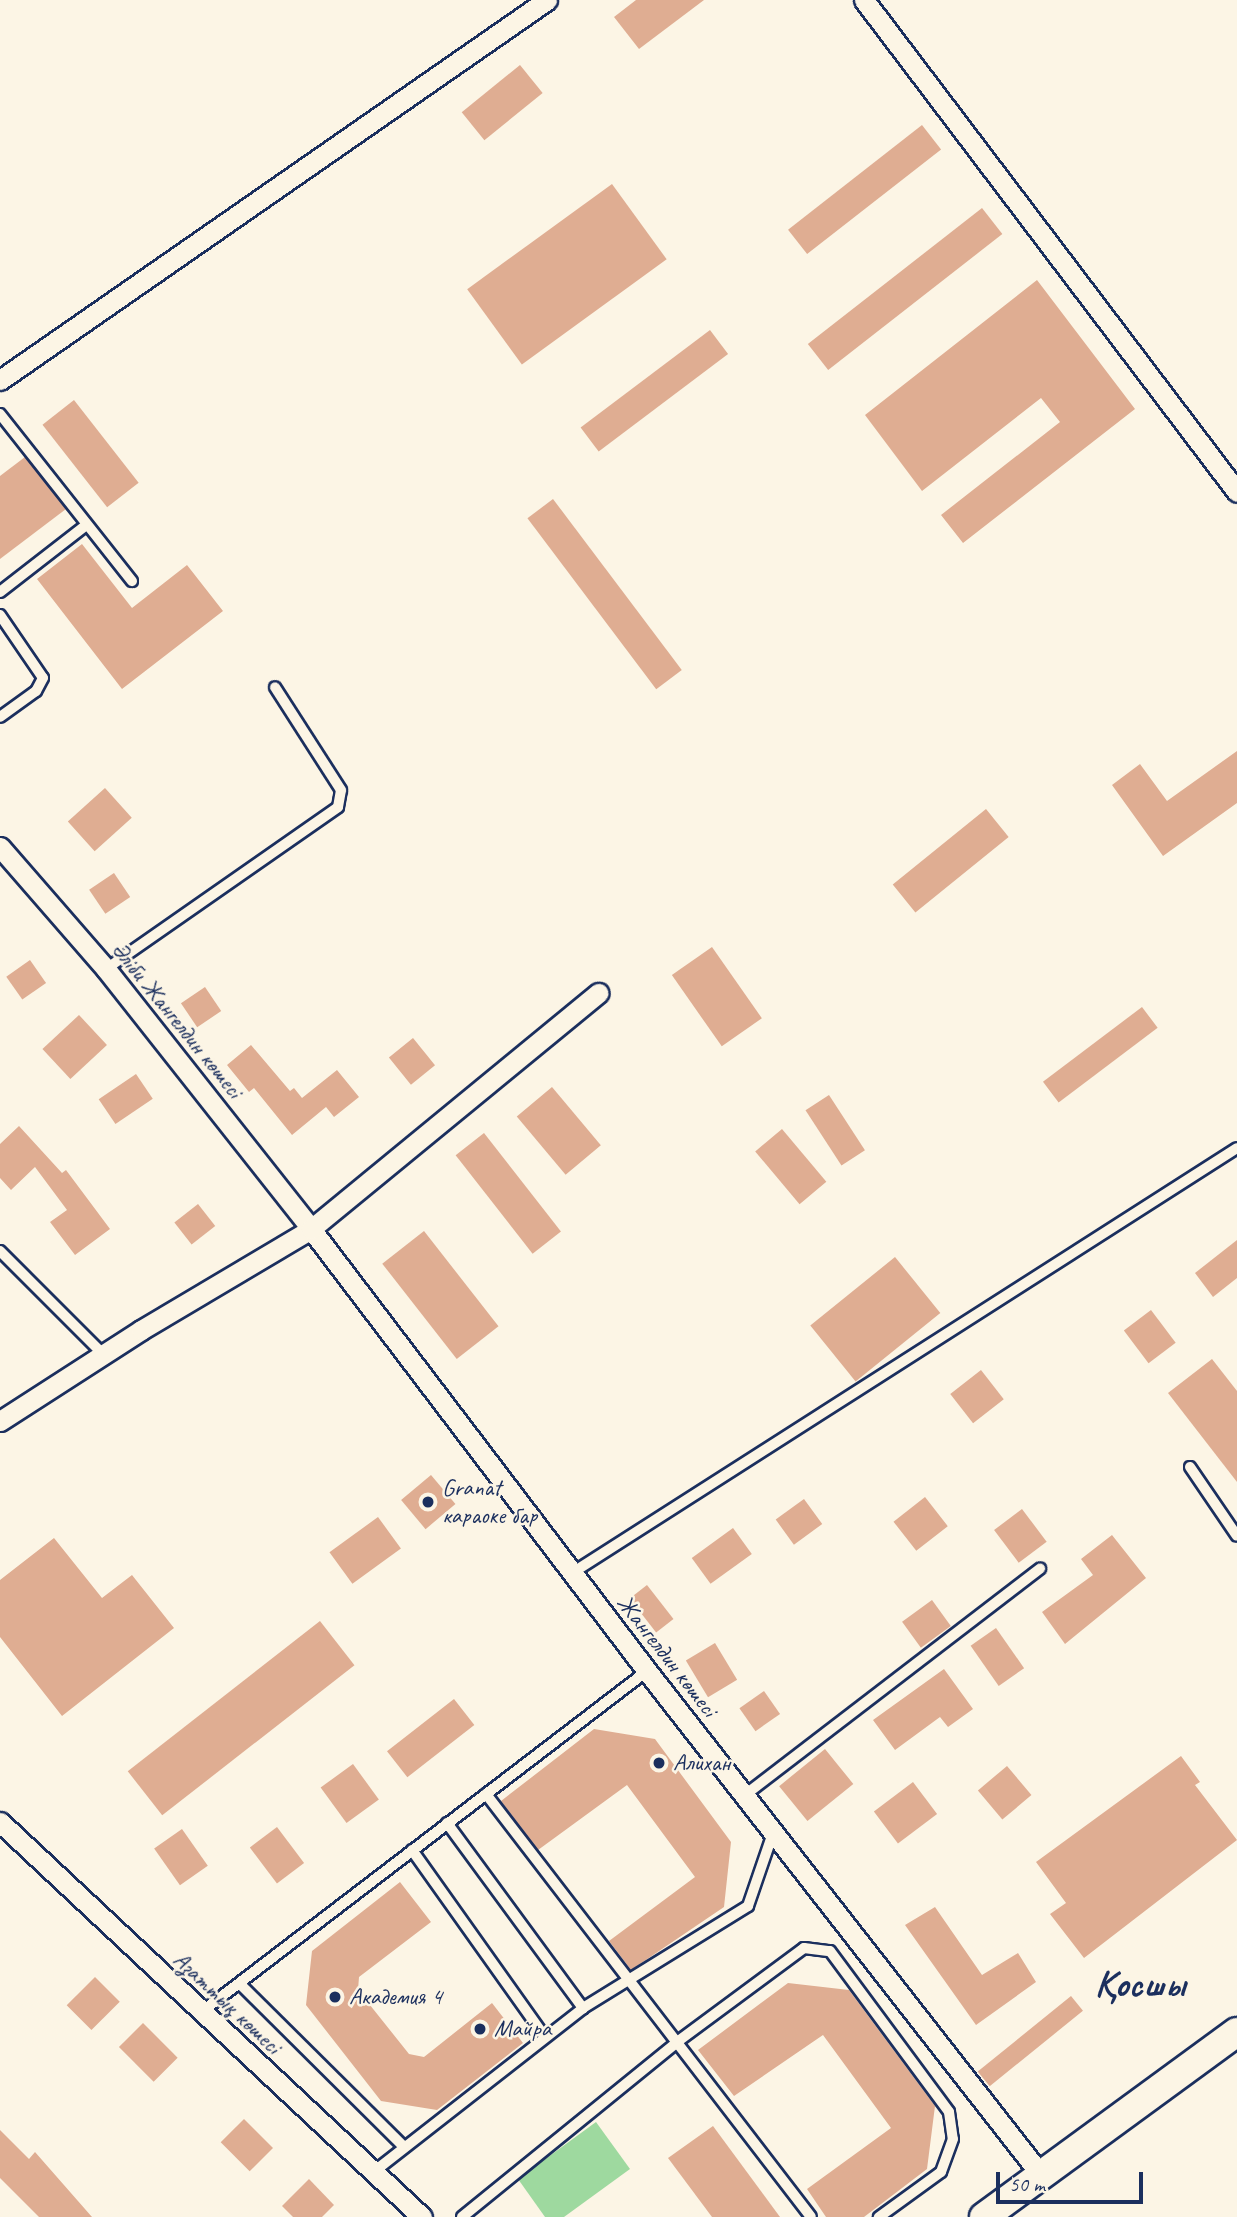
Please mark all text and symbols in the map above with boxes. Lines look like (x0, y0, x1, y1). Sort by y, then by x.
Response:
street label: Әліби Жангелдин көшесі (105, 936, 249, 1104)
place label: Granat караоке бар (442, 1474, 538, 1530)
marker: Granat караоке бар (420, 1494, 436, 1510)
street label: Жангелдин көшесі (610, 1589, 724, 1723)
place label: Алихан (673, 1749, 730, 1777)
marker: Алихан (651, 1755, 667, 1771)
street label: Азаттық көшесі (167, 1946, 287, 2060)
district label: Қосшы (1095, 1961, 1185, 2007)
place label: Академия 4 (349, 1983, 442, 2011)
marker: Академия 4 (327, 1989, 343, 2005)
place label: Майра (494, 2015, 551, 2043)
marker: Майра (472, 2021, 488, 2037)
scale bar (999, 2158, 1146, 2202)
text: 50 m (1009, 2171, 1045, 2197)

